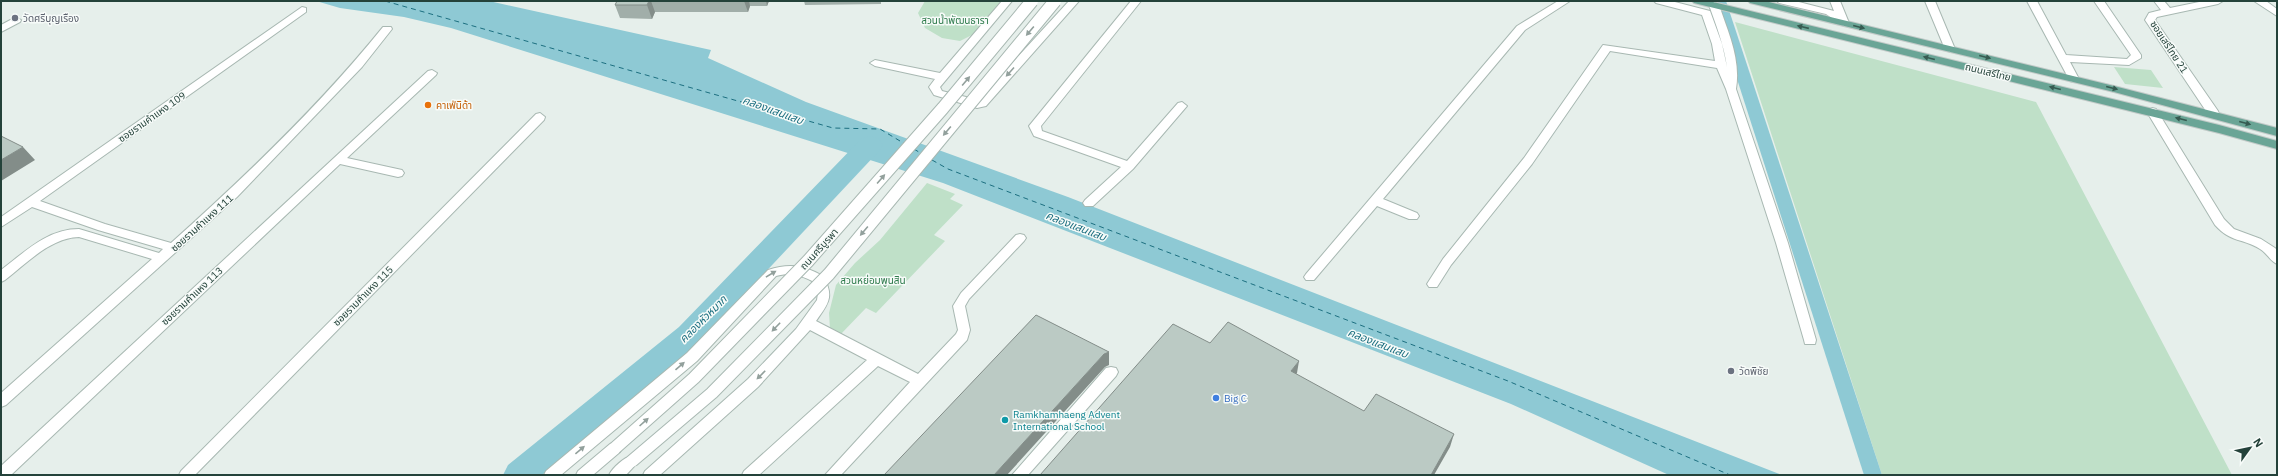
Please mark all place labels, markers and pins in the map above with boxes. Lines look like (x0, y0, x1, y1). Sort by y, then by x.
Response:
place label: วัดศรีบุญเรือง (23, 12, 79, 25)
marker: วัดศรีบุญเรือง (10, 13, 20, 23)
place label: คาเฟ่นิด้า (436, 99, 472, 112)
marker: คาเฟ่นิด้า (423, 100, 433, 110)
place label: วัดพิชัย (1739, 365, 1769, 378)
marker: วัดพิชัย (1726, 366, 1736, 376)
place label: Big C (1224, 392, 1247, 405)
marker: Big C (1211, 393, 1221, 403)
place label: Ramkhamhaeng Advent International School (1013, 408, 1120, 433)
marker: Ramkhamhaeng Advent International School (1000, 415, 1010, 425)

